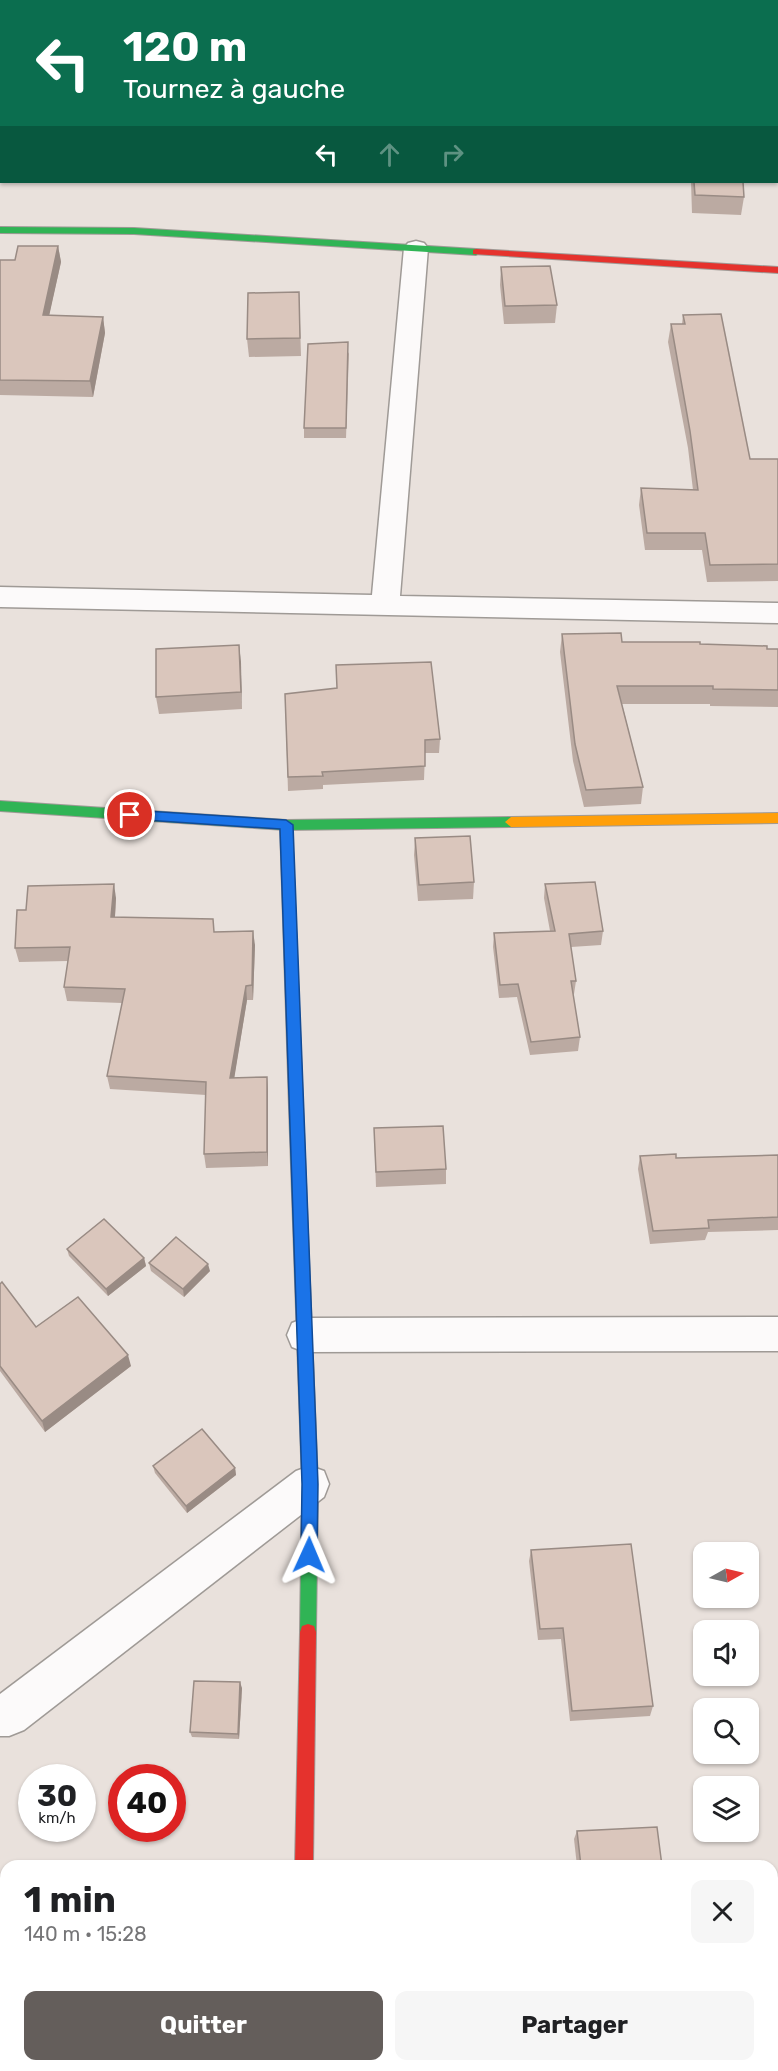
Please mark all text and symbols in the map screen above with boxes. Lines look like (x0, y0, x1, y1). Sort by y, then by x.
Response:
text: 120 m (123, 22, 247, 72)
icon: left (24, 24, 102, 102)
text: Tournez à gauche (123, 73, 345, 105)
icon: left (310, 138, 343, 171)
icon: ahead (373, 138, 406, 171)
icon: right (436, 138, 469, 171)
pin (104, 789, 155, 840)
icon: arrive (113, 798, 146, 831)
position arrow (277, 1523, 341, 1587)
north arrow (693, 1542, 759, 1608)
map controls (693, 1542, 759, 1842)
button: sound (693, 1620, 759, 1686)
button: search (693, 1698, 759, 1764)
speed limit sign: 40 (108, 1764, 186, 1842)
button: layers (693, 1776, 759, 1842)
text: 30 (37, 1778, 77, 1814)
text: km/h (38, 1809, 76, 1827)
text: 1 min (24, 1878, 116, 1921)
button: close (691, 1880, 754, 1943)
text: 140 m · 15:28 (24, 1922, 147, 1946)
button: Quitter (24, 1991, 383, 2060)
button: Partager (395, 1991, 754, 2060)

